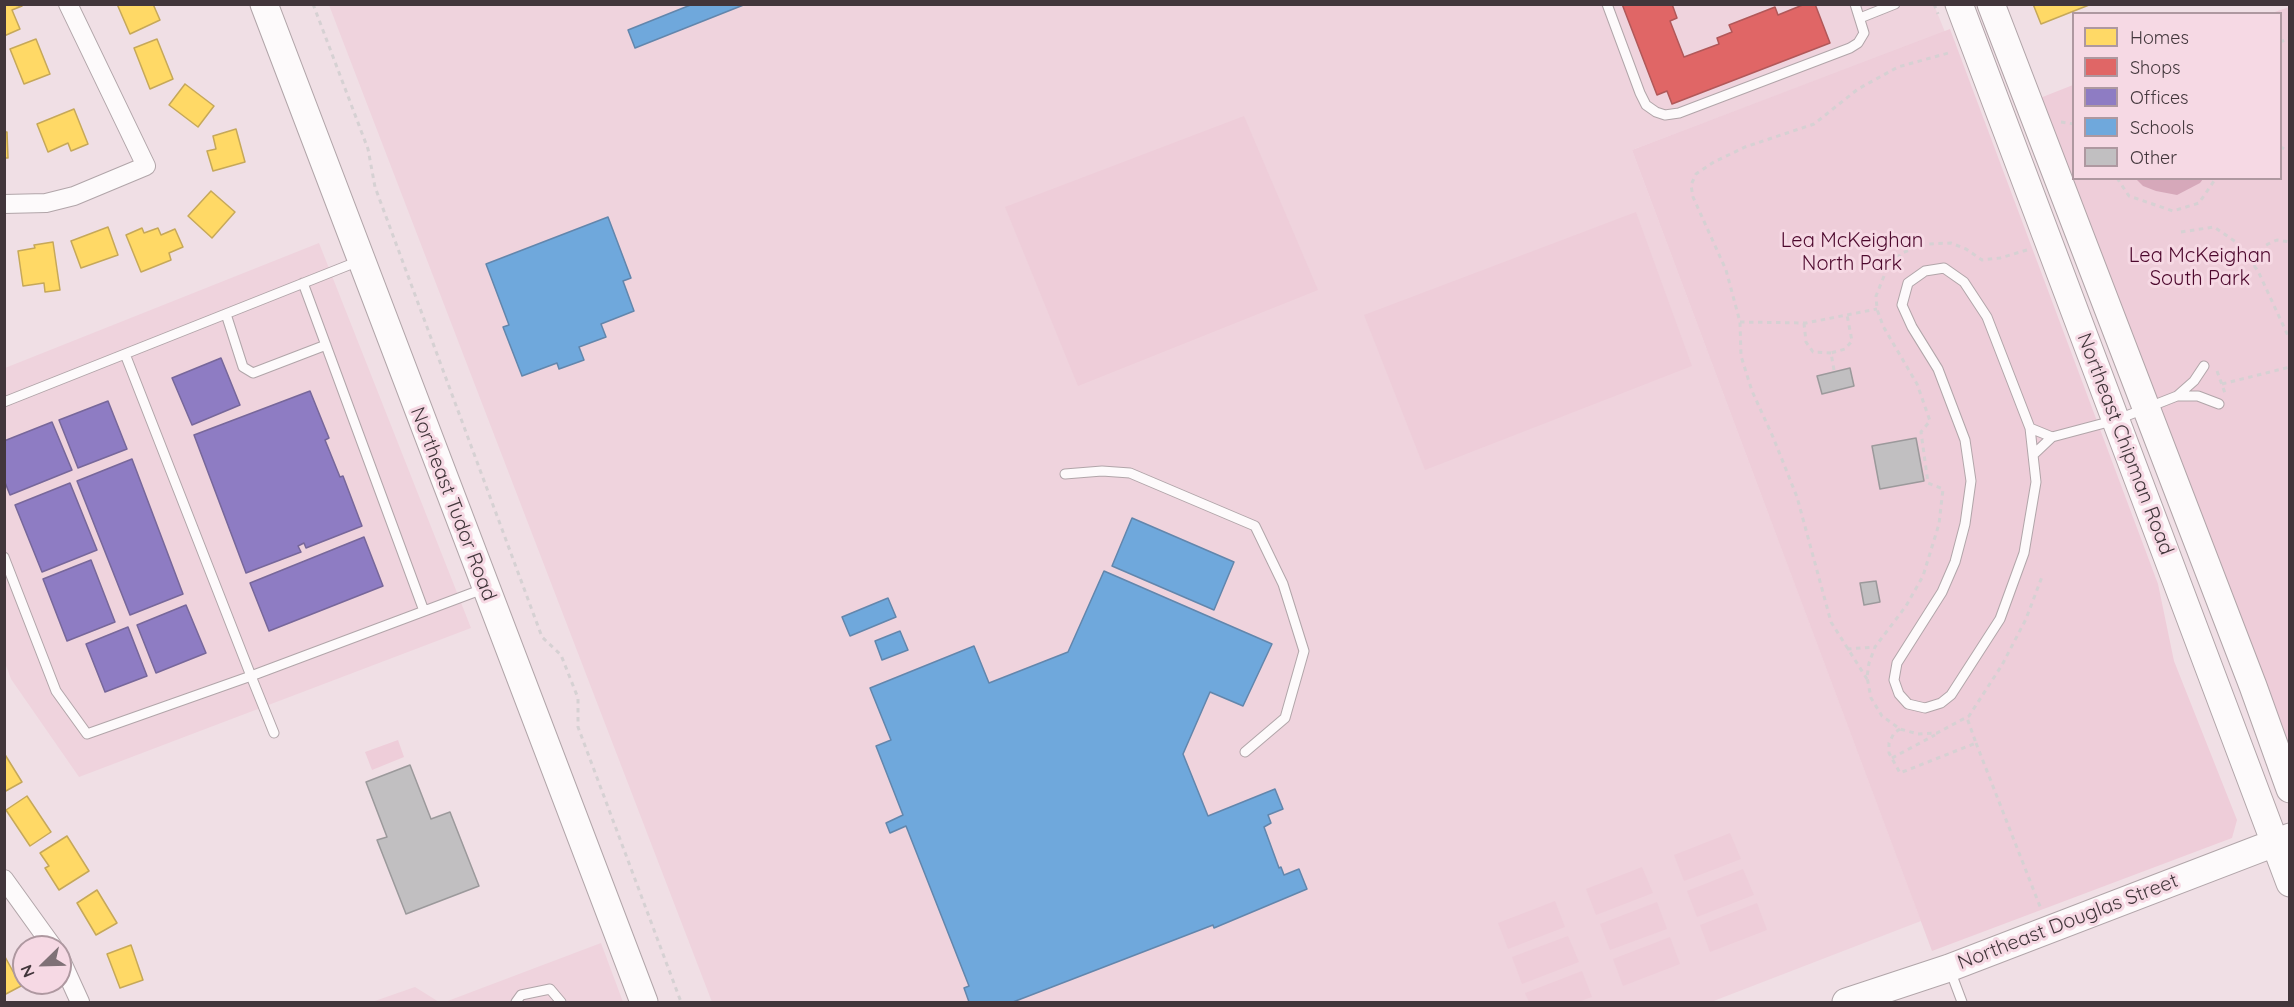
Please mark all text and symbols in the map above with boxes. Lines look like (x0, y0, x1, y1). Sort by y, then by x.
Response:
legend (2072, 12, 2282, 180)
text: Homes (2130, 26, 2189, 49)
text: Shops (2130, 56, 2181, 79)
text: Offices (2130, 86, 2189, 109)
text: Schools (2130, 116, 2194, 139)
text: Other (2130, 146, 2177, 169)
park label: Lea McKeighan North Park (1781, 229, 1923, 276)
park label: Lea McKeighan South Park (2129, 244, 2271, 291)
street label: Northeast Chipman Road (2072, 330, 2178, 558)
street label: Northeast Tudor Road (405, 404, 501, 604)
street label: Northeast Douglas Street (1954, 869, 2182, 975)
north arrow (12, 935, 72, 995)
text: N (16, 962, 39, 981)

